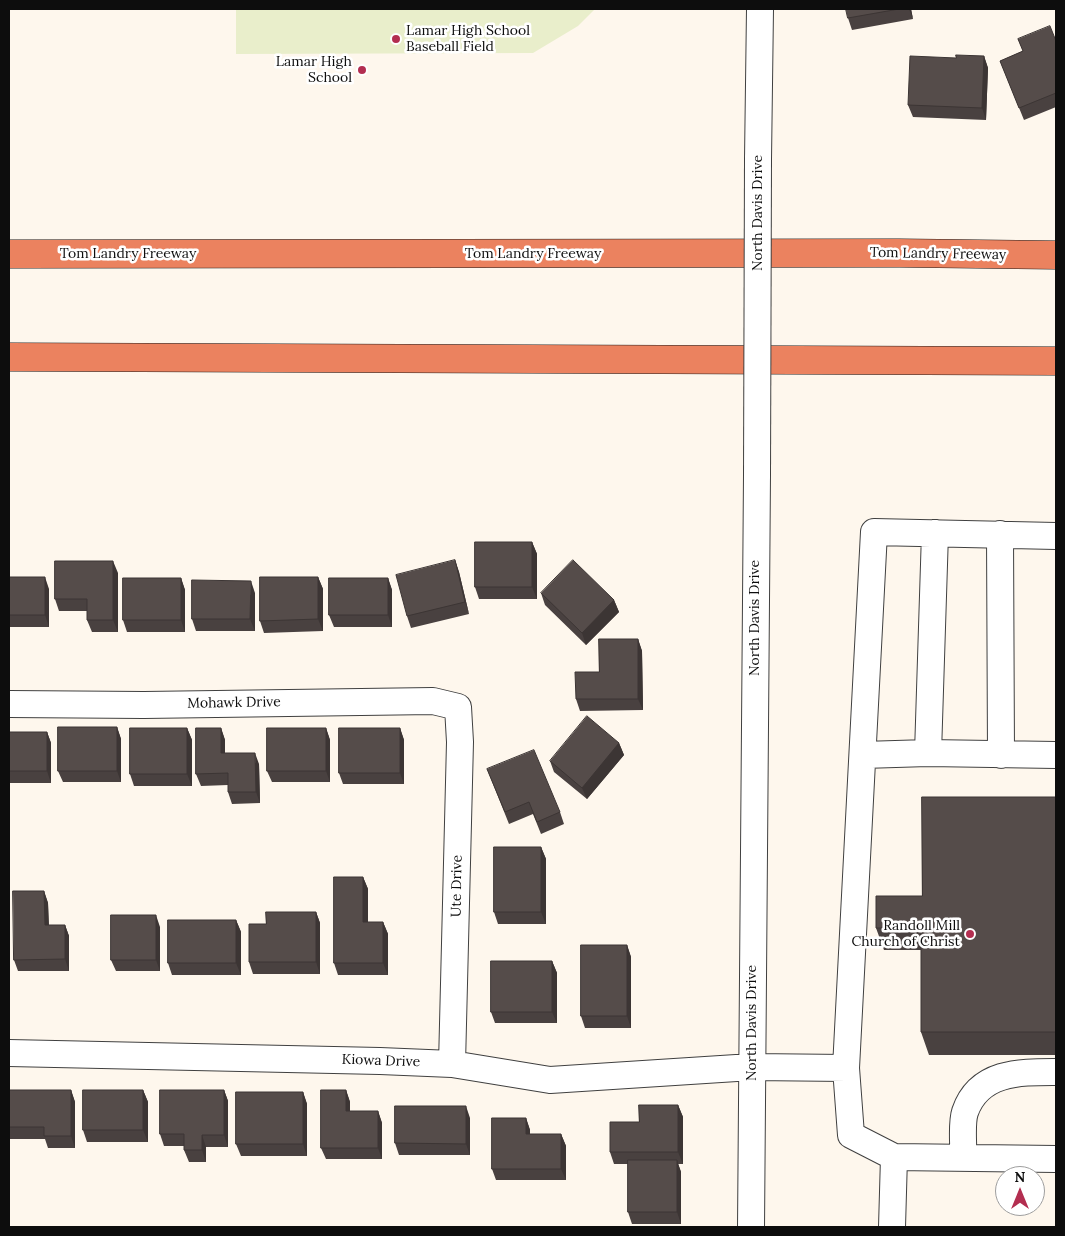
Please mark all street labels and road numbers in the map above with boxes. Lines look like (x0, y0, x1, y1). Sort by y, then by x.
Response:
street label: North Davis Drive (750, 155, 766, 271)
street label: Tom Landry Freeway (870, 244, 1006, 264)
street label: Tom Landry Freeway (60, 246, 196, 262)
street label: Tom Landry Freeway (465, 246, 601, 262)
street label: North Davis Drive (747, 560, 763, 676)
street label: Mohawk Drive (187, 694, 281, 712)
street label: Ute Drive (448, 855, 466, 917)
street label: North Davis Drive (744, 965, 760, 1081)
street label: Kiowa Drive (341, 1051, 421, 1071)

